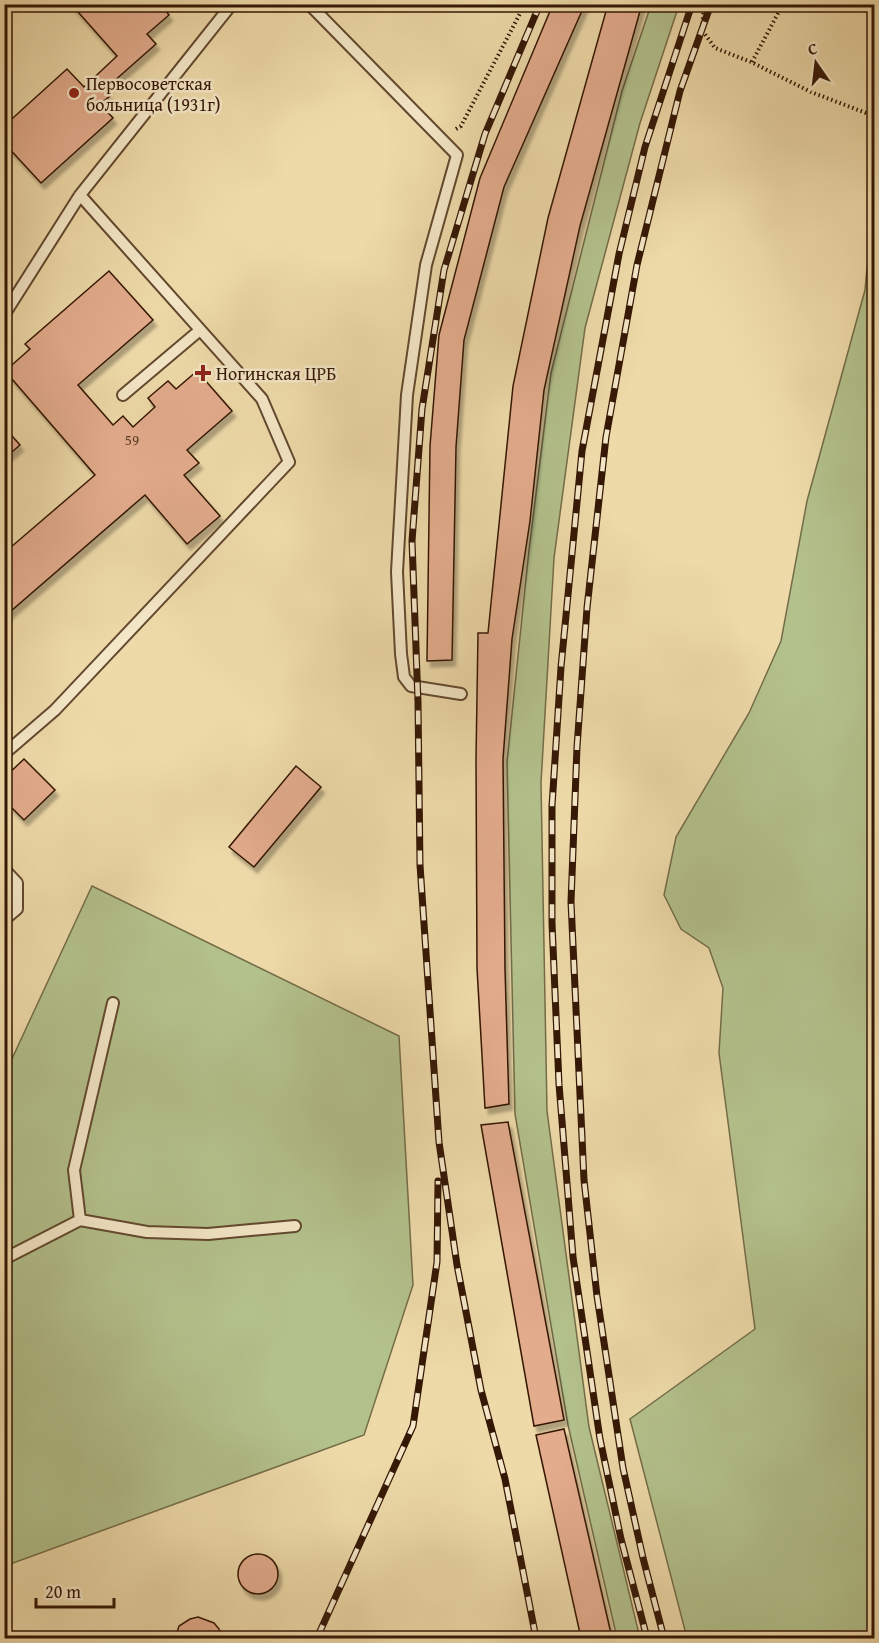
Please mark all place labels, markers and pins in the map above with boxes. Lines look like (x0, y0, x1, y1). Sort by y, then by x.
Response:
place label: Первосоветская больница (1931г) (86, 70, 221, 118)
marker: Первосоветская больница (1931г) (67, 86, 81, 100)
place label: Ногинская ЦРБ (216, 360, 336, 387)
marker: Ногинская ЦРБ (194, 364, 212, 382)

